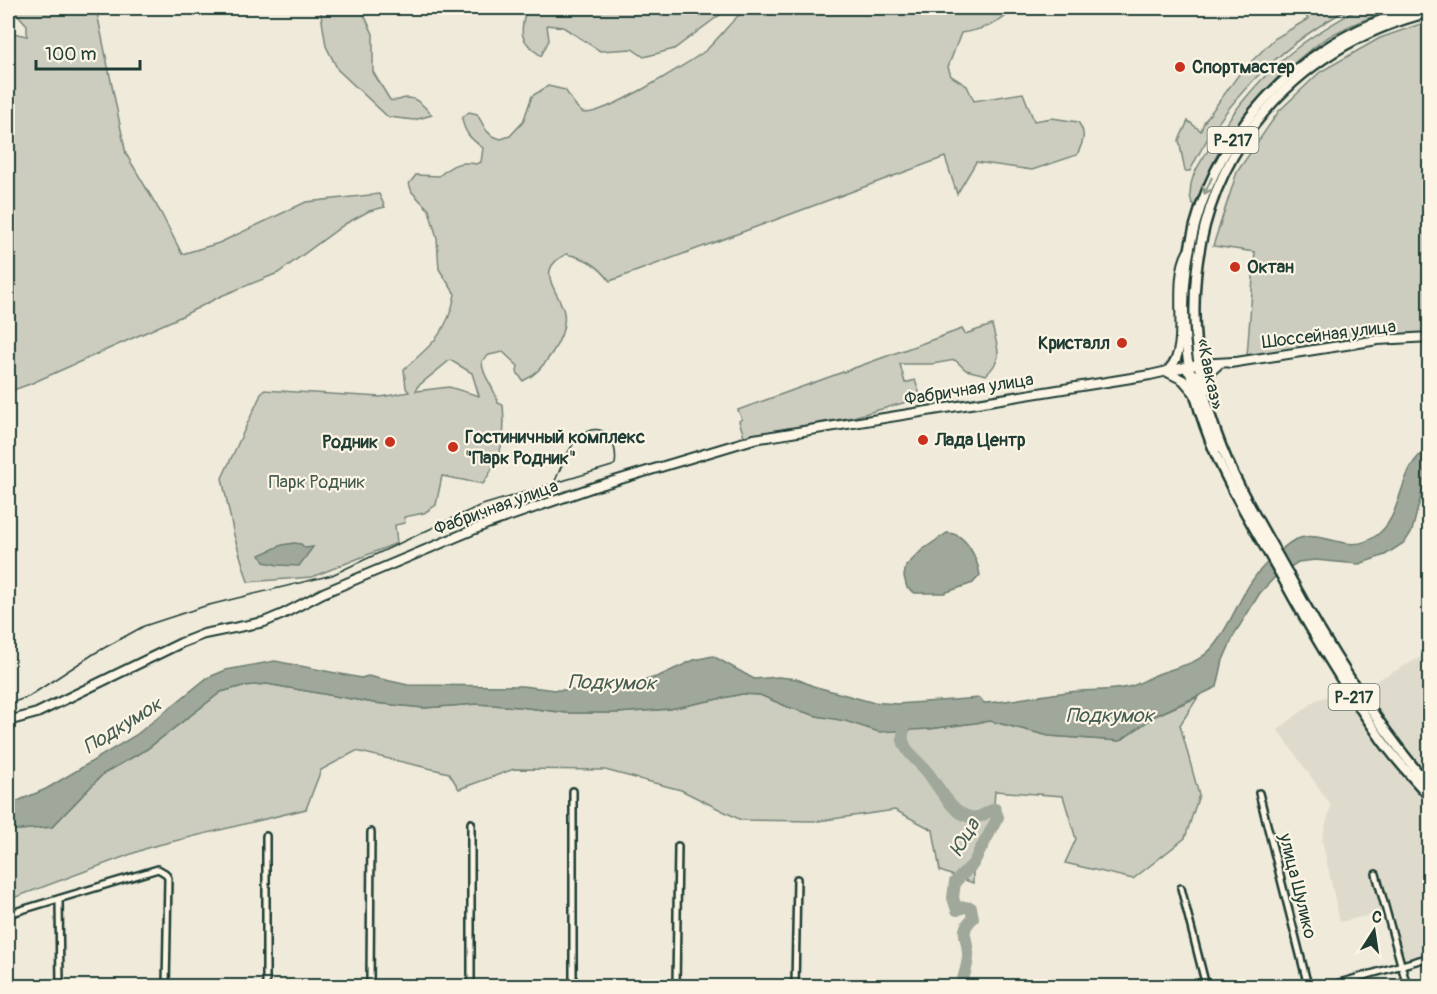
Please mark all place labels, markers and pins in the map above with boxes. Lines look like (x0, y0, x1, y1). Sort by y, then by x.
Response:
place label: Спортмастер (1192, 56, 1295, 79)
marker: Спортмастер (1173, 60, 1187, 74)
place label: Октан (1247, 256, 1294, 279)
marker: Октан (1228, 260, 1242, 274)
place label: Кристалл (1038, 332, 1110, 355)
marker: Кристалл (1115, 336, 1129, 350)
place label: Гостиничный комплекс "Парк Родник" (465, 426, 645, 470)
place label: Лада Центр (934, 429, 1026, 452)
place label: Родник (322, 431, 378, 454)
marker: Лада Центр (916, 433, 930, 447)
marker: Родник (383, 435, 397, 449)
marker: Гостиничный комплекс "Парк Родник" (446, 440, 460, 454)

